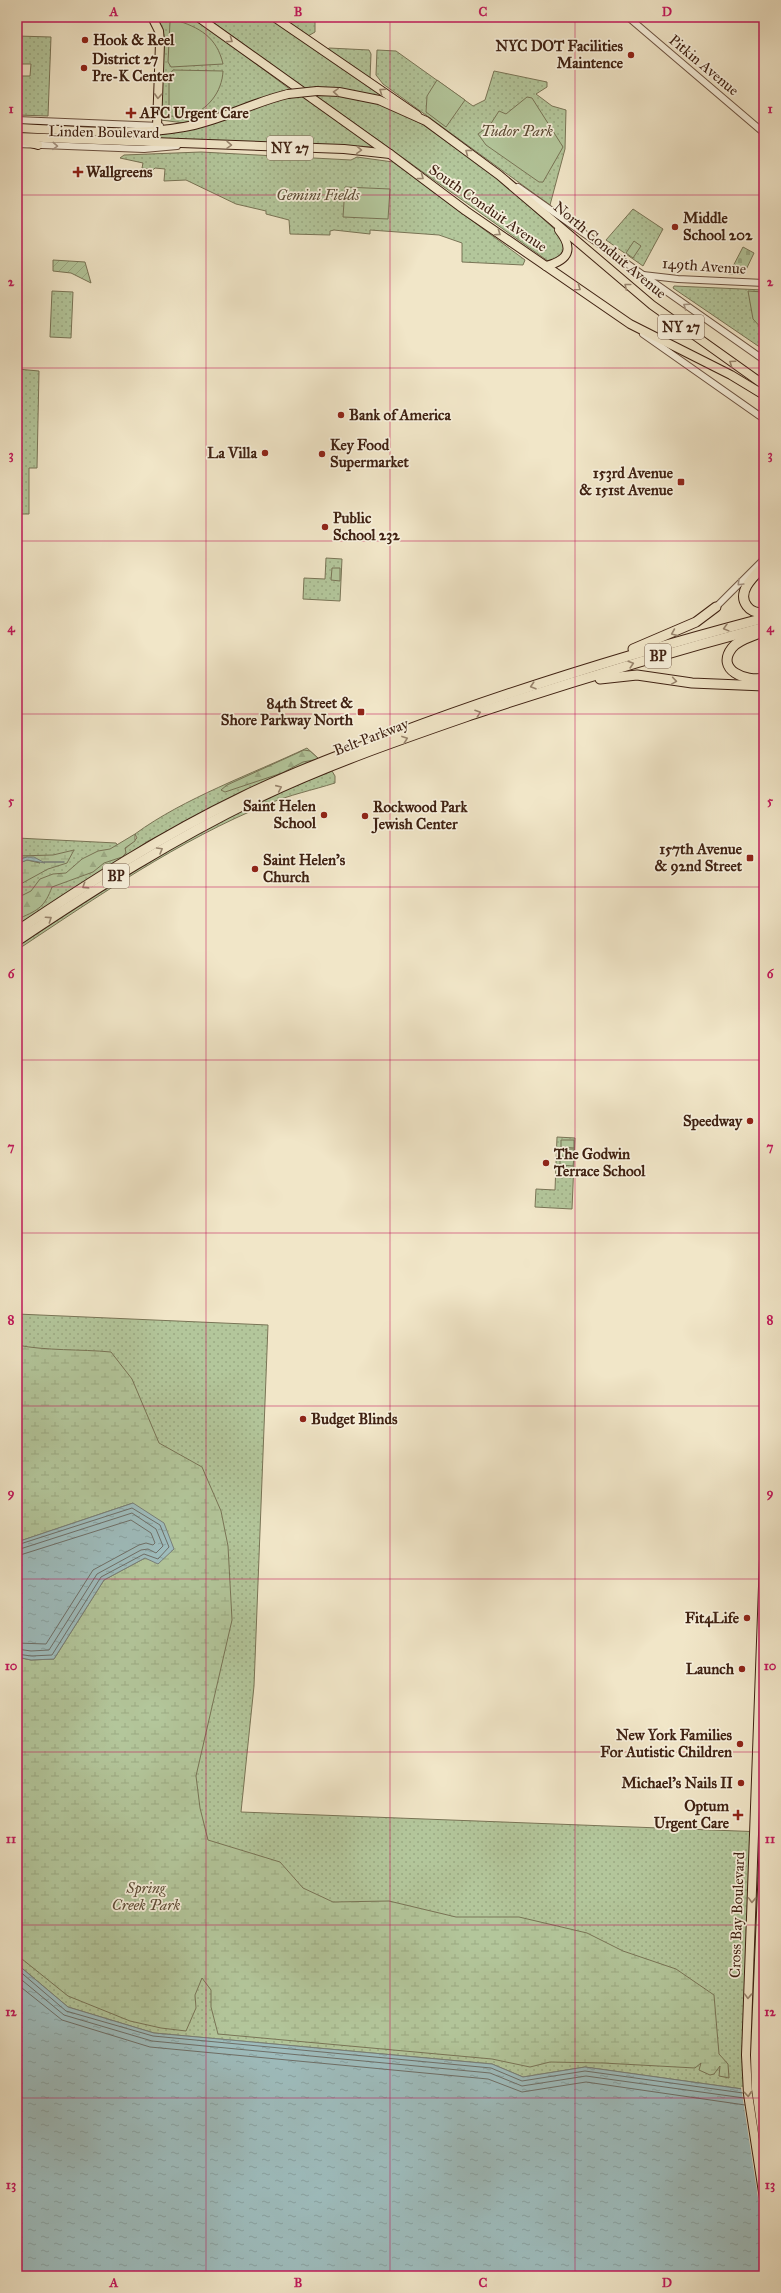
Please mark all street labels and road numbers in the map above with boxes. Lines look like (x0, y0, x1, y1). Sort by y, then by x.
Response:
street label: Pitkin Avenue (665, 31, 743, 99)
street label: Linden Boulevard (48, 122, 160, 142)
road number: NY 27 (267, 136, 313, 160)
street label: South Conduit Avenue (425, 160, 551, 256)
street label: North Conduit Avenue (550, 198, 670, 302)
street label: 149th Avenue (661, 254, 747, 278)
road number: NY 27 (658, 315, 704, 339)
road number: BP (645, 644, 671, 668)
street label: Belt Parkway (331, 714, 412, 760)
road number: BP (103, 864, 129, 888)
street label: Cross Bay Boulevard (726, 1851, 748, 1978)

